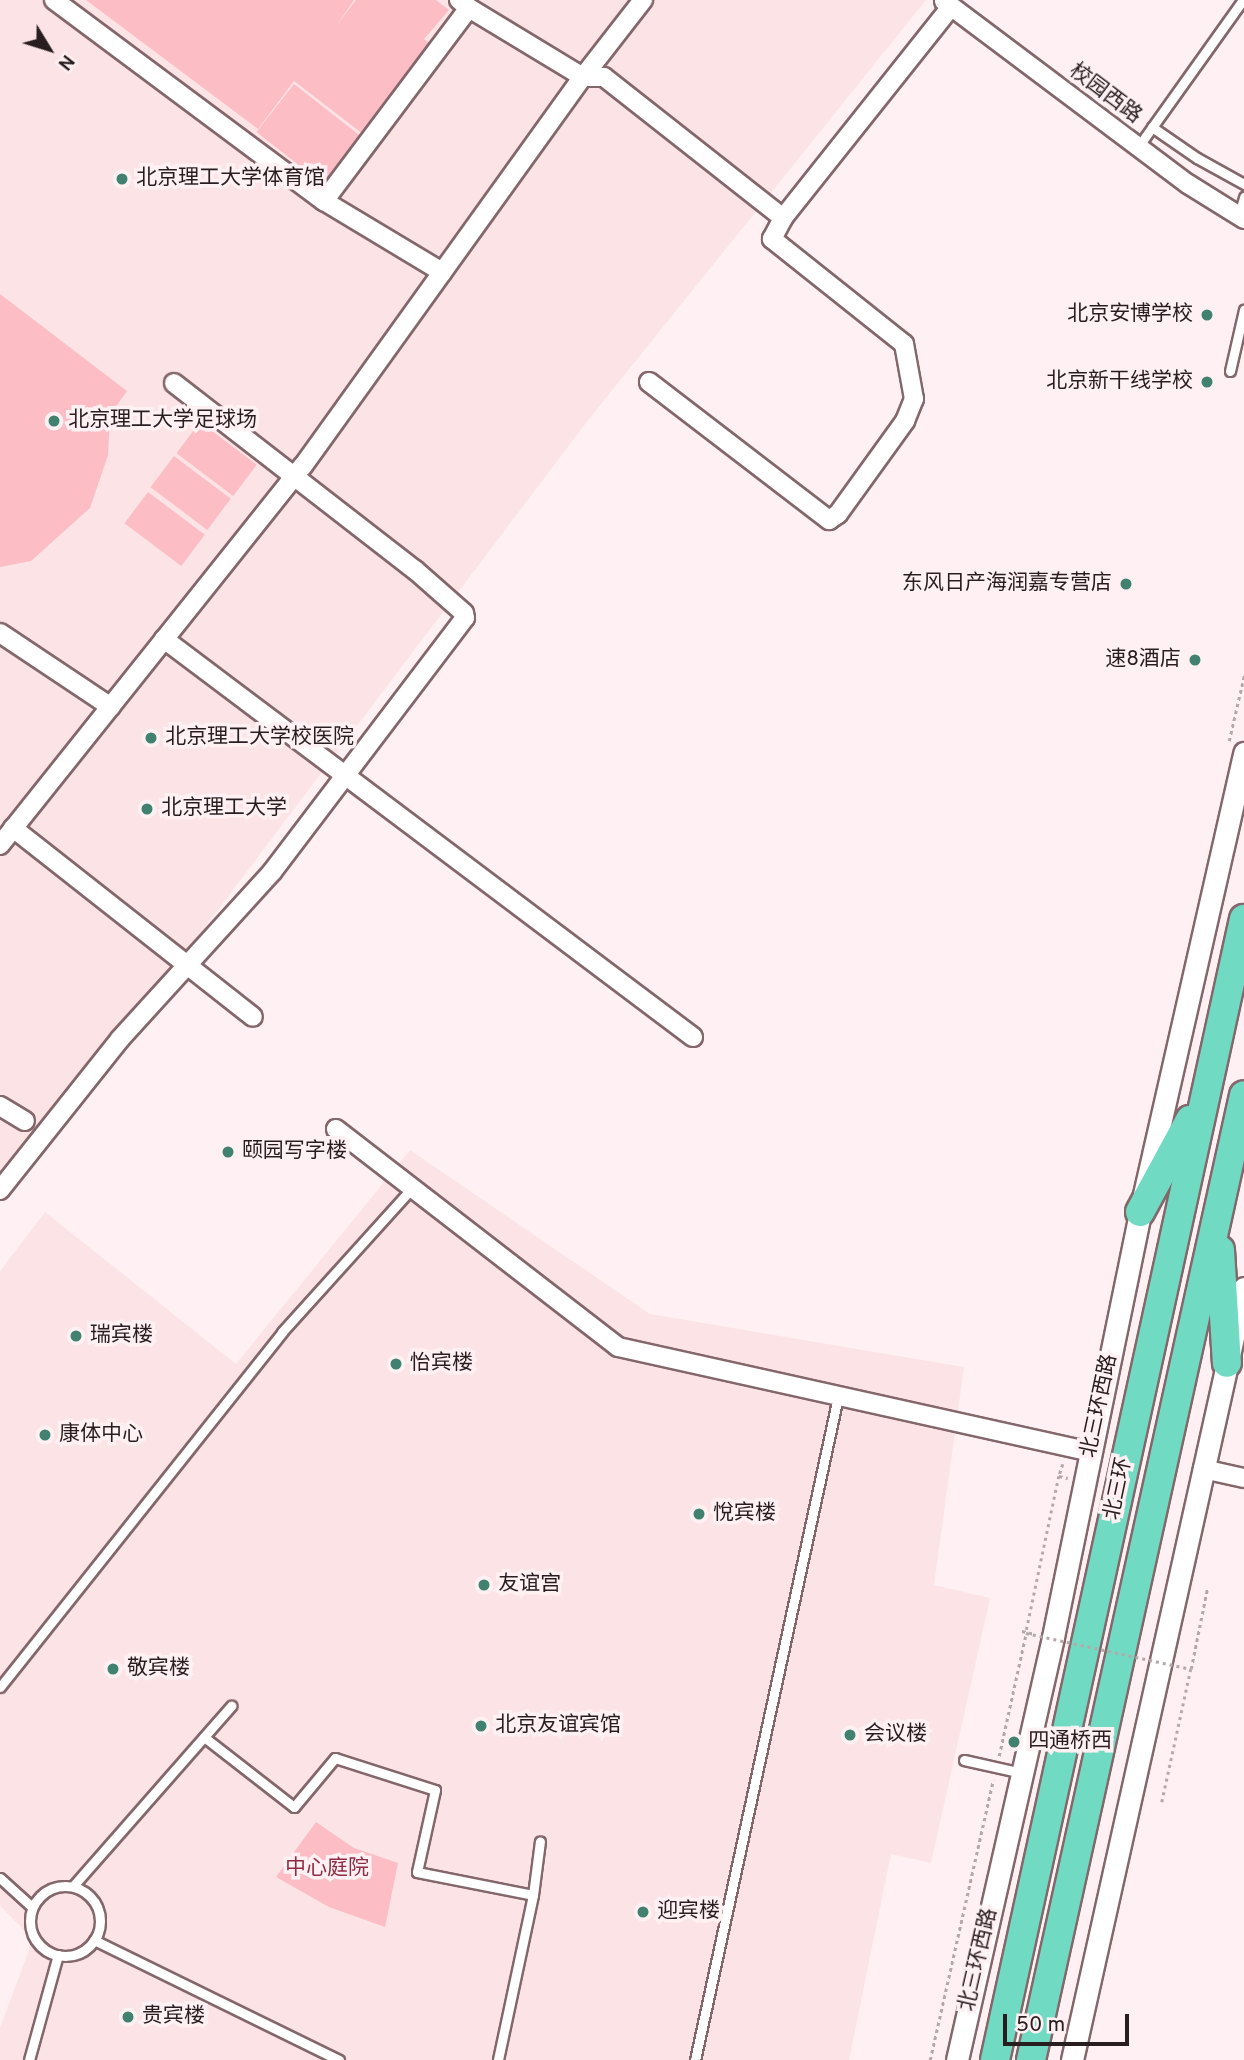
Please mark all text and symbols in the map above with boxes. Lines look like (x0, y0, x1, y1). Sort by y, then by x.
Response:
north arrow (14, 14, 84, 84)
text: N (52, 49, 79, 75)
street label: 校园西路 (1064, 59, 1146, 129)
place label: 北京理工大学体育馆 (136, 166, 325, 192)
marker: 北京理工大学体育馆 (114, 171, 130, 187)
place label: 北京安博学校 (1067, 302, 1193, 328)
marker: 北京安博学校 (1199, 307, 1215, 323)
place label: 北京新干线学校 (1046, 369, 1193, 395)
marker: 北京新干线学校 (1199, 374, 1215, 390)
place label: 北京理工大学足球场 (68, 408, 257, 434)
marker: 北京理工大学足球场 (46, 413, 62, 429)
place label: 东风日产海润嘉专营店 (902, 571, 1112, 597)
marker: 东风日产海润嘉专营店 (1118, 576, 1134, 592)
place label: 速8酒店 (1105, 647, 1181, 673)
marker: 速8酒店 (1187, 652, 1203, 668)
place label: 北京理工大学校医院 (165, 725, 354, 751)
marker: 北京理工大学校医院 (143, 730, 159, 746)
place label: 北京理工大学 (161, 796, 287, 822)
marker: 北京理工大学 (139, 801, 155, 817)
place label: 颐园写字楼 (242, 1139, 347, 1165)
marker: 颐园写字楼 (220, 1144, 236, 1160)
place label: 瑞宾楼 (90, 1323, 153, 1349)
marker: 瑞宾楼 (68, 1328, 84, 1344)
place label: 怡宾楼 (410, 1351, 473, 1377)
street label: 北三环西路 (1077, 1352, 1123, 1460)
marker: 怡宾楼 (388, 1356, 404, 1372)
place label: 康体中心 (59, 1422, 143, 1448)
marker: 康体中心 (37, 1427, 53, 1443)
street label: 北三环 (1100, 1456, 1138, 1522)
place label: 悅宾楼 (713, 1501, 776, 1527)
marker: 悅宾楼 (691, 1506, 707, 1522)
place label: 友谊宫 (498, 1572, 561, 1598)
marker: 友谊宫 (476, 1577, 492, 1593)
place label: 敬宾楼 (127, 1656, 190, 1682)
marker: 敬宾楼 (105, 1661, 121, 1677)
place label: 北京友谊宾馆 (495, 1713, 621, 1739)
marker: 北京友谊宾馆 (473, 1718, 489, 1734)
place label: 会议楼 (864, 1722, 927, 1748)
marker: 会议楼 (842, 1727, 858, 1743)
place label: 四通桥西 (1028, 1729, 1112, 1755)
marker: 四通桥西 (1006, 1734, 1022, 1750)
park label: 中心庭院 (285, 1856, 369, 1882)
place label: 迎宾楼 (657, 1899, 720, 1925)
marker: 迎宾楼 (635, 1904, 651, 1920)
street label: 北三环西路 (955, 1906, 1003, 2014)
scale bar (1006, 2000, 1132, 2044)
place label: 贵宾楼 (142, 2004, 205, 2030)
marker: 贵宾楼 (120, 2009, 136, 2025)
text: 50 m (1016, 2012, 1065, 2039)

